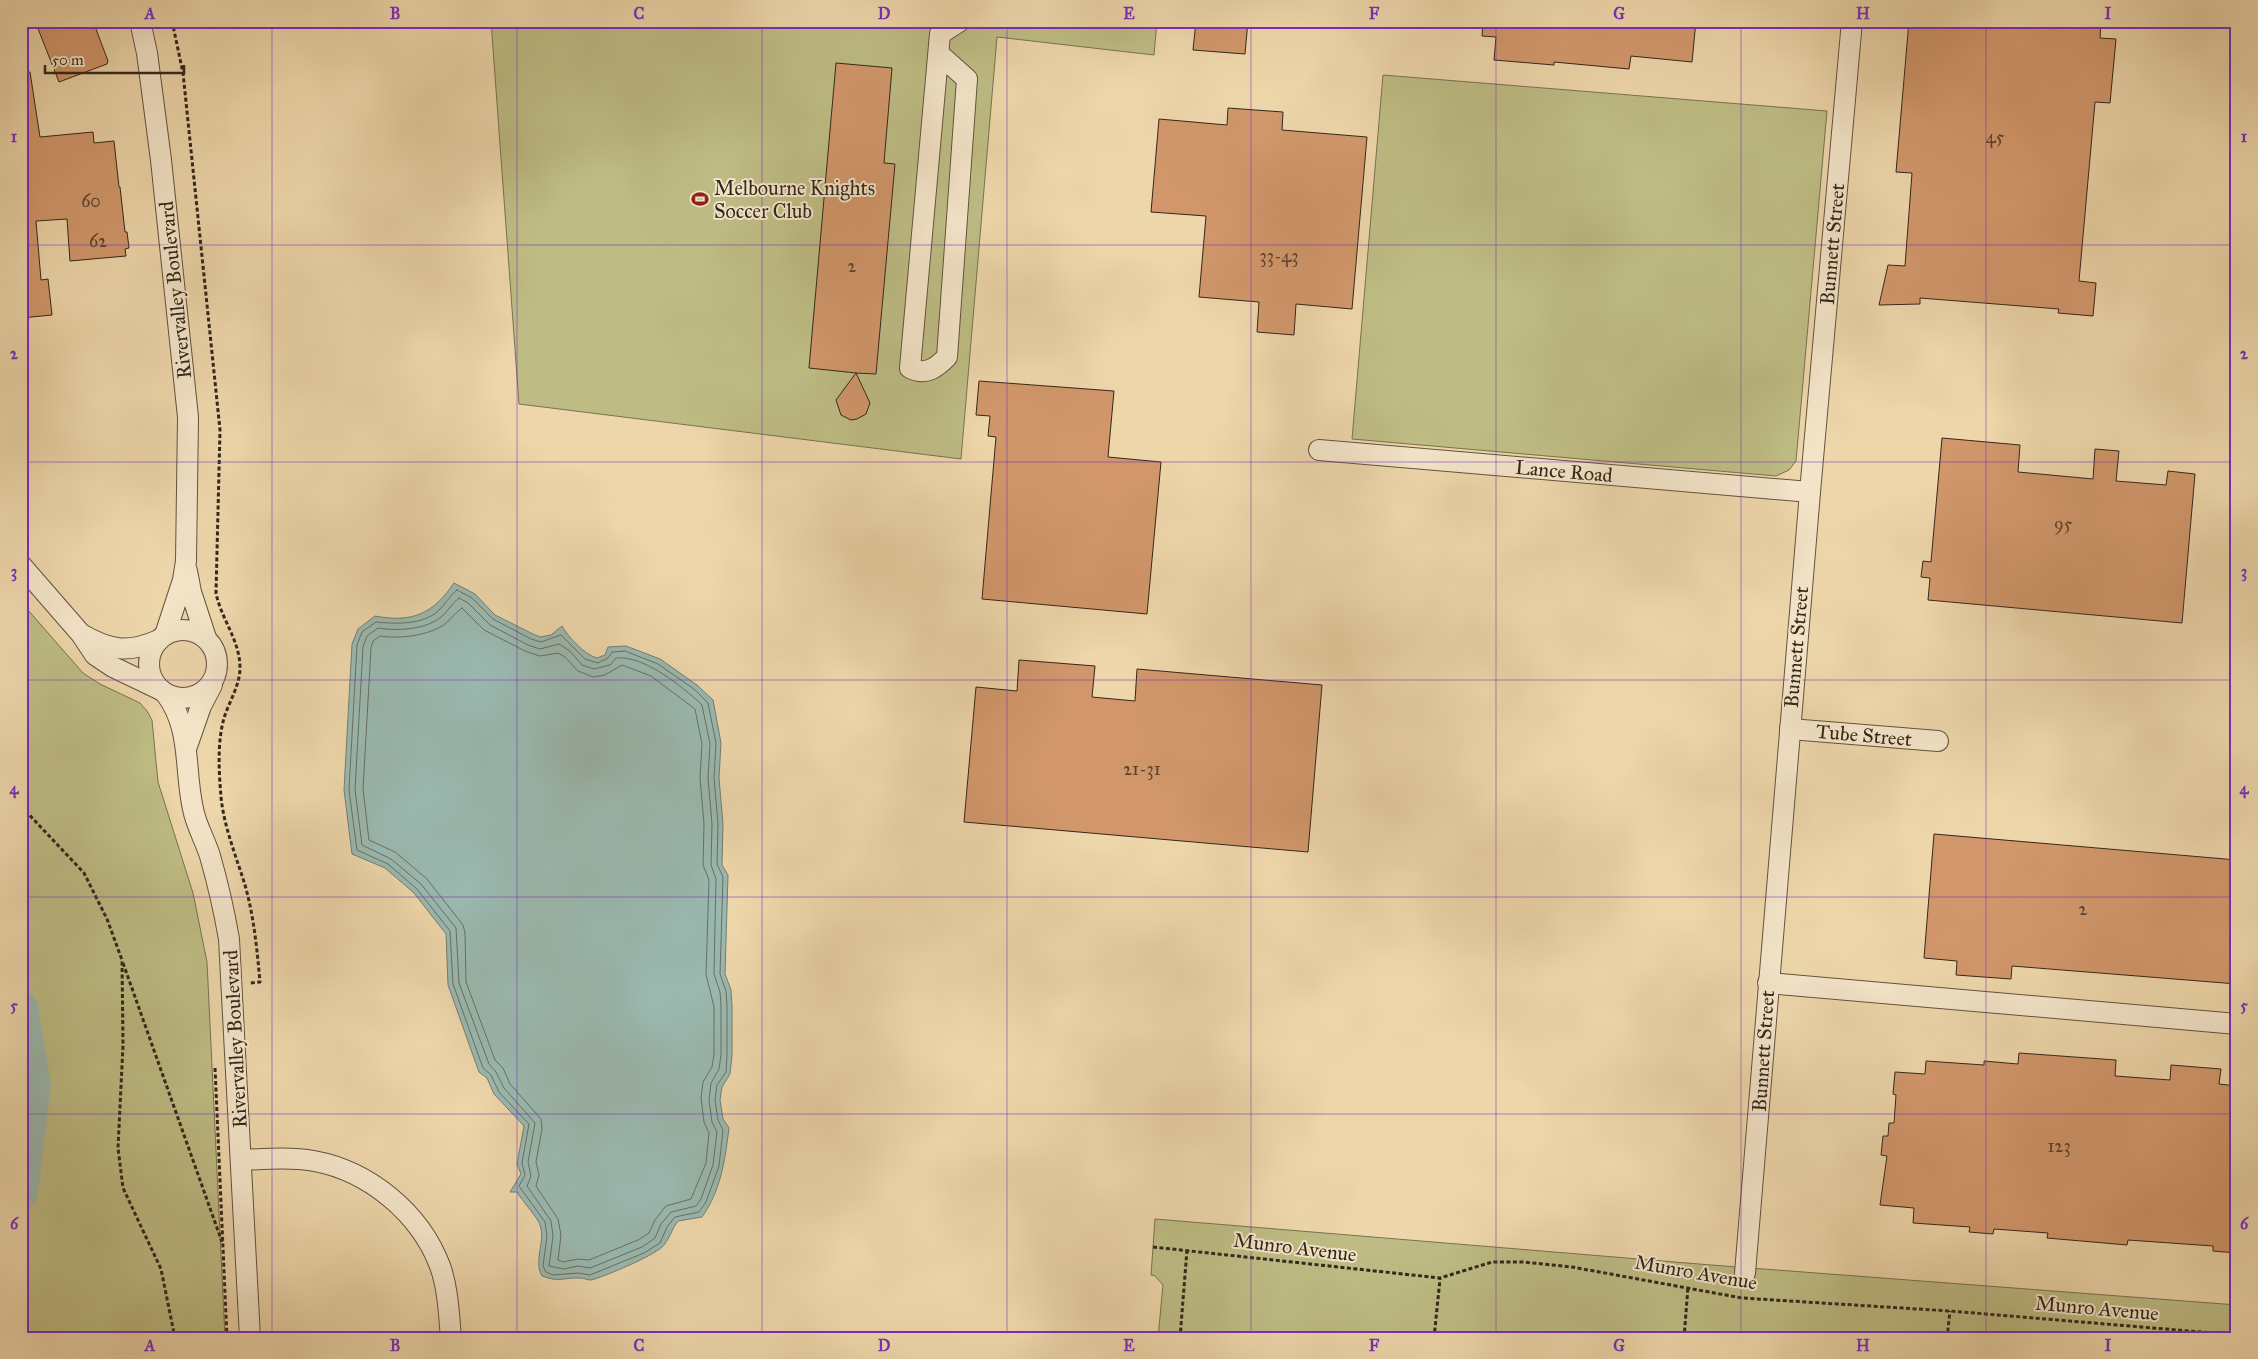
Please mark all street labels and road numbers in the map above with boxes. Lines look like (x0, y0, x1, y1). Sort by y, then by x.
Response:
street label: Bunnett Street (1815, 182, 1849, 306)
street label: Rivervalley Boulevard (154, 200, 196, 380)
street label: Lance Road (1514, 455, 1614, 487)
street label: Bunnett Street (1779, 585, 1813, 709)
street label: Tube Street (1815, 719, 1913, 751)
street label: Rivervalley Boulevard (218, 949, 252, 1129)
street label: Bunnett Street (1747, 989, 1779, 1113)
street label: Munro Avenue (1232, 1228, 1358, 1266)
street label: Munro Avenue (1633, 1249, 1759, 1295)
street label: Munro Avenue (2034, 1291, 2160, 1325)

